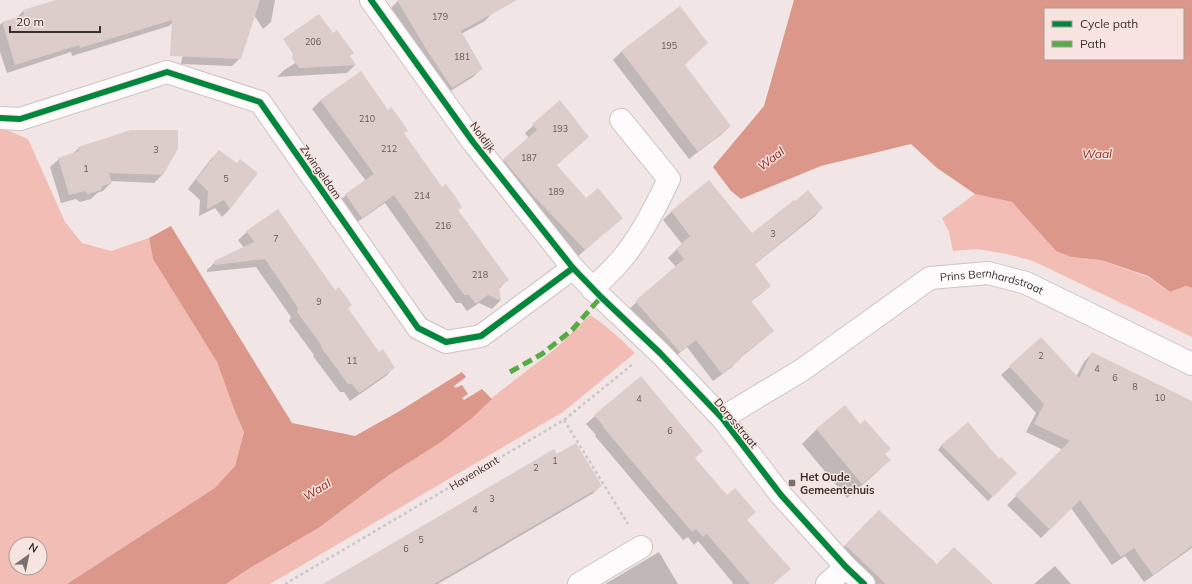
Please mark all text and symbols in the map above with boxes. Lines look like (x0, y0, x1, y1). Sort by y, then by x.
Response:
scale bar (10, 8, 100, 34)
legend (1044, 8, 1184, 60)
house number: 179 (432, 11, 448, 22)
text: 20 m (16, 14, 44, 29)
text: Cycle path (1080, 16, 1138, 31)
house number: 206 (305, 36, 321, 47)
text: Path (1080, 36, 1106, 51)
house number: 195 (661, 40, 678, 51)
house number: 181 (454, 51, 470, 62)
house number: 210 (359, 113, 375, 124)
street label: Noldijk (467, 119, 499, 155)
house number: 193 (552, 123, 568, 134)
street label: Zwingeldam (297, 142, 345, 202)
house number: 212 (381, 143, 397, 154)
water label: Waal (754, 143, 787, 174)
house number: 3 (153, 144, 159, 155)
water label: Waal (1082, 146, 1112, 161)
house number: 187 (521, 152, 537, 163)
house number: 1 (83, 163, 89, 174)
house number: 5 (223, 173, 229, 184)
house number: 189 (548, 186, 564, 197)
house number: 214 (414, 190, 431, 201)
house number: 216 (435, 220, 451, 231)
house number: 3 (770, 228, 776, 239)
house number: 7 (273, 233, 279, 244)
street label: Prins Bernhardstraat (939, 266, 1046, 298)
house number: 218 (472, 269, 488, 280)
house number: 9 (316, 296, 322, 307)
house number: 2 (1038, 350, 1044, 361)
house number: 11 (347, 355, 357, 366)
house number: 4 (1094, 363, 1100, 374)
house number: 6 (1112, 372, 1118, 383)
house number: 8 (1132, 381, 1138, 392)
house number: 10 (1155, 392, 1165, 403)
house number: 4 (636, 393, 642, 404)
street label: Dorpsstraat (711, 395, 761, 451)
house number: 6 (667, 425, 673, 436)
street label: Havenkant (447, 453, 502, 493)
house number: 1 (552, 455, 558, 466)
house number: 2 (533, 462, 539, 473)
place label: Het Oude Gemeentehuis (800, 470, 875, 497)
water label: Waal (300, 475, 334, 504)
marker: Het Oude Gemeentehuis (787, 478, 797, 488)
house number: 3 (489, 493, 495, 504)
house number: 4 (472, 504, 478, 515)
house number: 5 (418, 534, 424, 545)
north arrow (8, 536, 48, 576)
text: N (26, 539, 41, 556)
house number: 6 (403, 543, 409, 554)

